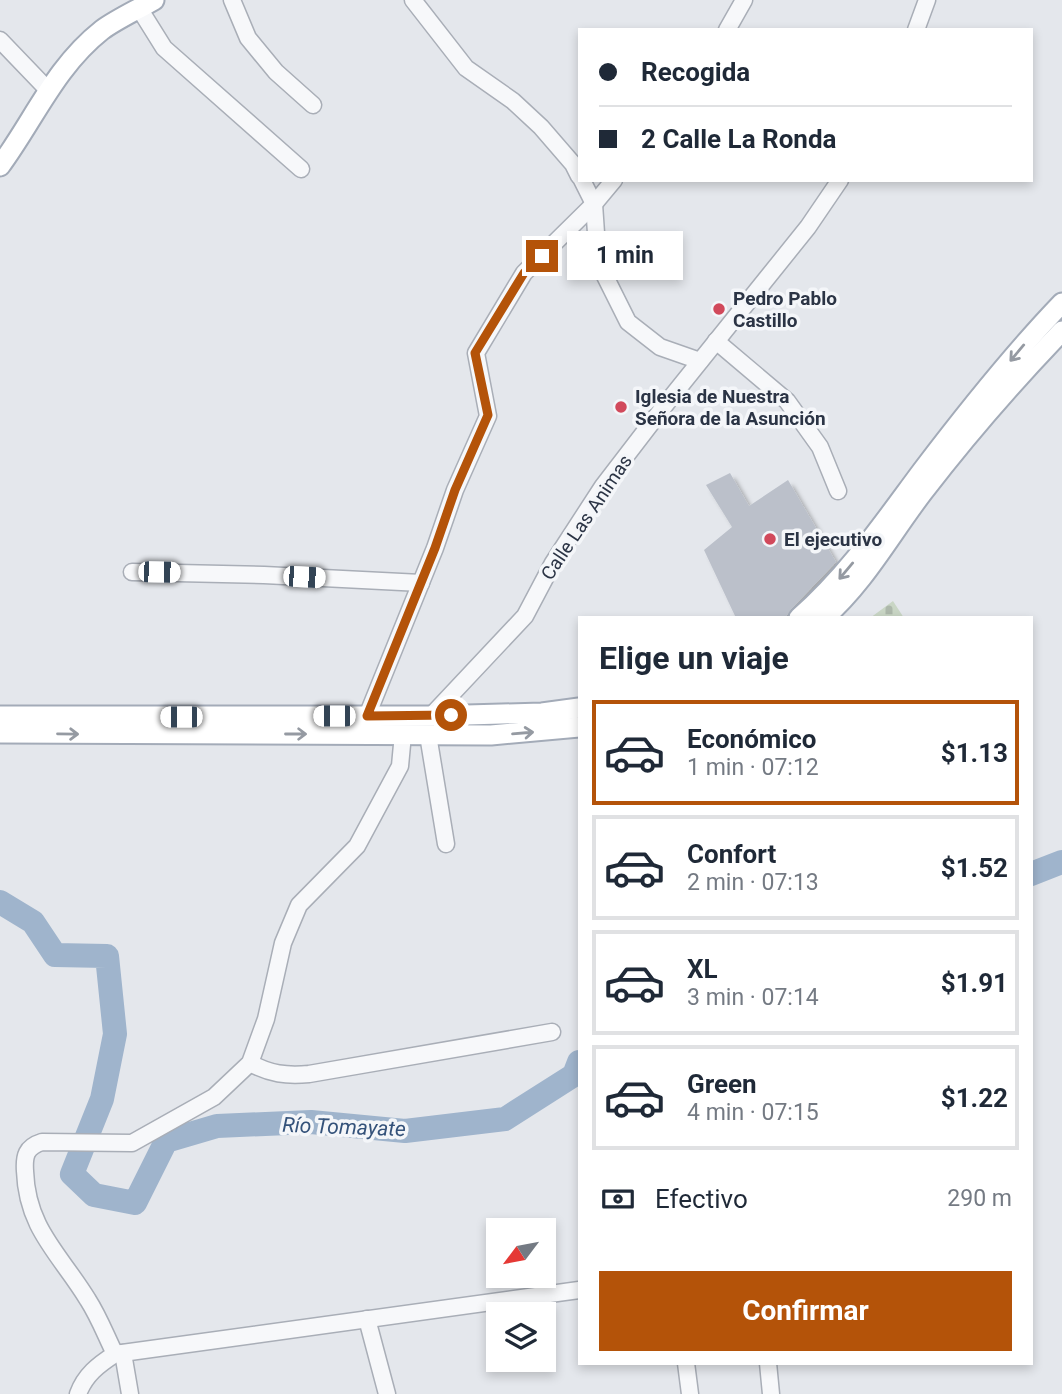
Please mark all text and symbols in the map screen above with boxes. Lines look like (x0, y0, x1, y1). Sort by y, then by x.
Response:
text: Recogida (641, 57, 750, 87)
text: 2 Calle La Ronda (641, 124, 836, 154)
callout: 1 min (566, 232, 682, 280)
route end (526, 240, 558, 272)
text: 1 min (596, 242, 654, 269)
place label: Pedro Pablo Castillo (733, 287, 837, 332)
marker: Pedro Pablo Castillo (711, 301, 727, 317)
one-way arrow (1009, 344, 1024, 362)
place label: Iglesia de Nuestra Señora de la Asunción (635, 385, 826, 430)
marker: Iglesia de Nuestra Señora de la Asunción (613, 399, 629, 415)
street label: Calle Las Animas (536, 450, 637, 584)
place label: El ejecutivo (784, 528, 882, 551)
marker: El ejecutivo (762, 531, 778, 547)
car (138, 561, 181, 583)
one-way arrow (838, 562, 854, 580)
car (283, 565, 326, 589)
text: Elige un viaje (599, 639, 789, 677)
route start (435, 699, 467, 731)
car (314, 706, 356, 727)
car (161, 707, 203, 728)
icon: car (603, 721, 666, 784)
text: Económico (687, 724, 816, 754)
one-way arrow (511, 726, 534, 739)
one-way arrow (56, 727, 79, 741)
one-way arrow (284, 727, 307, 741)
text: $1.13 (941, 738, 1008, 768)
text: 1 min · 07:12 (687, 754, 819, 781)
icon: car (603, 836, 666, 899)
text: Confort (687, 839, 776, 869)
text: $1.52 (941, 853, 1008, 883)
text: 2 min · 07:13 (687, 869, 819, 896)
icon: car (603, 951, 666, 1014)
text: XL (687, 954, 718, 984)
text: $1.91 (941, 968, 1008, 998)
text: 3 min · 07:14 (687, 984, 819, 1011)
icon: car (603, 1066, 666, 1129)
text: Green (687, 1069, 757, 1099)
text: $1.22 (941, 1083, 1008, 1113)
text: 4 min · 07:15 (687, 1099, 819, 1126)
water label: Río Tomayate (282, 1113, 406, 1141)
icon: cash (599, 1180, 637, 1218)
text: Efectivo (655, 1184, 748, 1214)
text: 290 m (947, 1185, 1012, 1212)
north arrow (486, 1218, 556, 1288)
map controls (486, 1218, 556, 1372)
button: Confirmar (599, 1271, 1012, 1351)
button: layers (486, 1302, 556, 1372)

